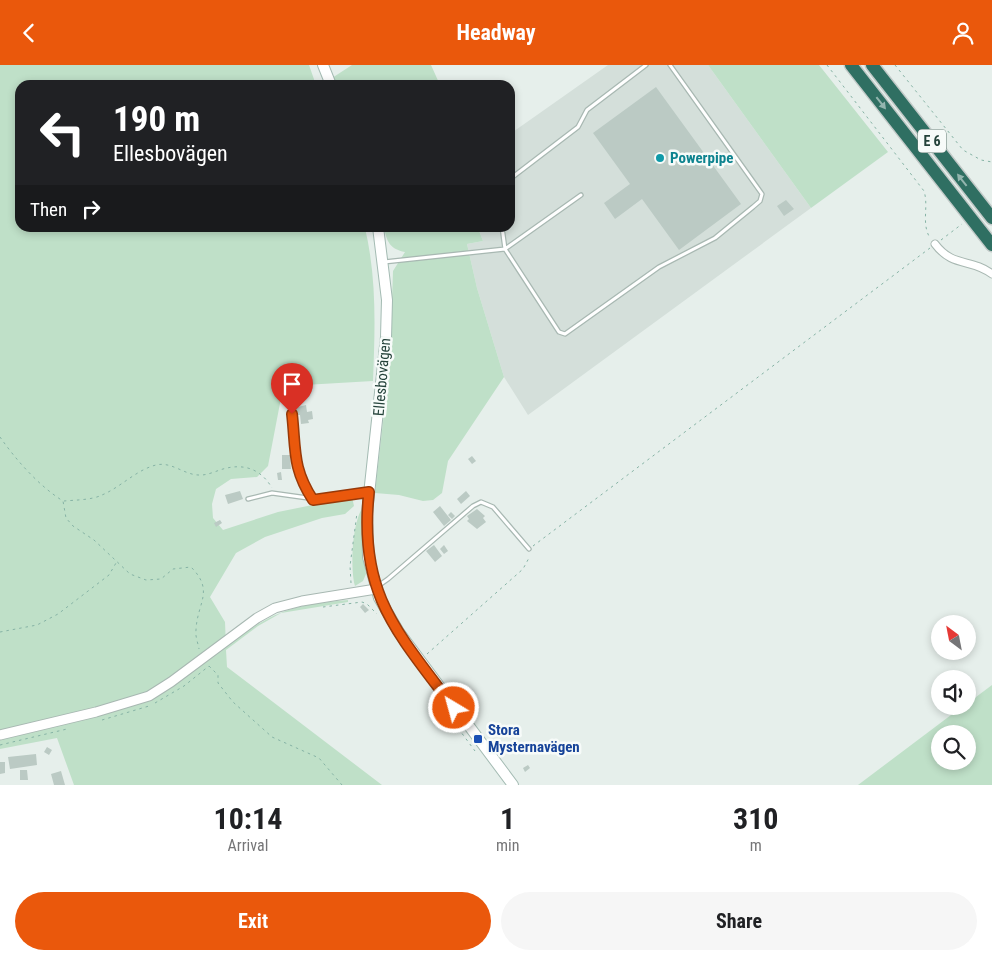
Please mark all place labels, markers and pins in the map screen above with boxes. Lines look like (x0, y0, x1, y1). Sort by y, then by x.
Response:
place label: Powerpipe (670, 149, 733, 167)
marker: Powerpipe (654, 152, 666, 164)
pin (271, 363, 313, 414)
place label: Stora Mysternavägen (488, 721, 580, 756)
marker: Stora Mysternavägen (472, 733, 484, 745)

